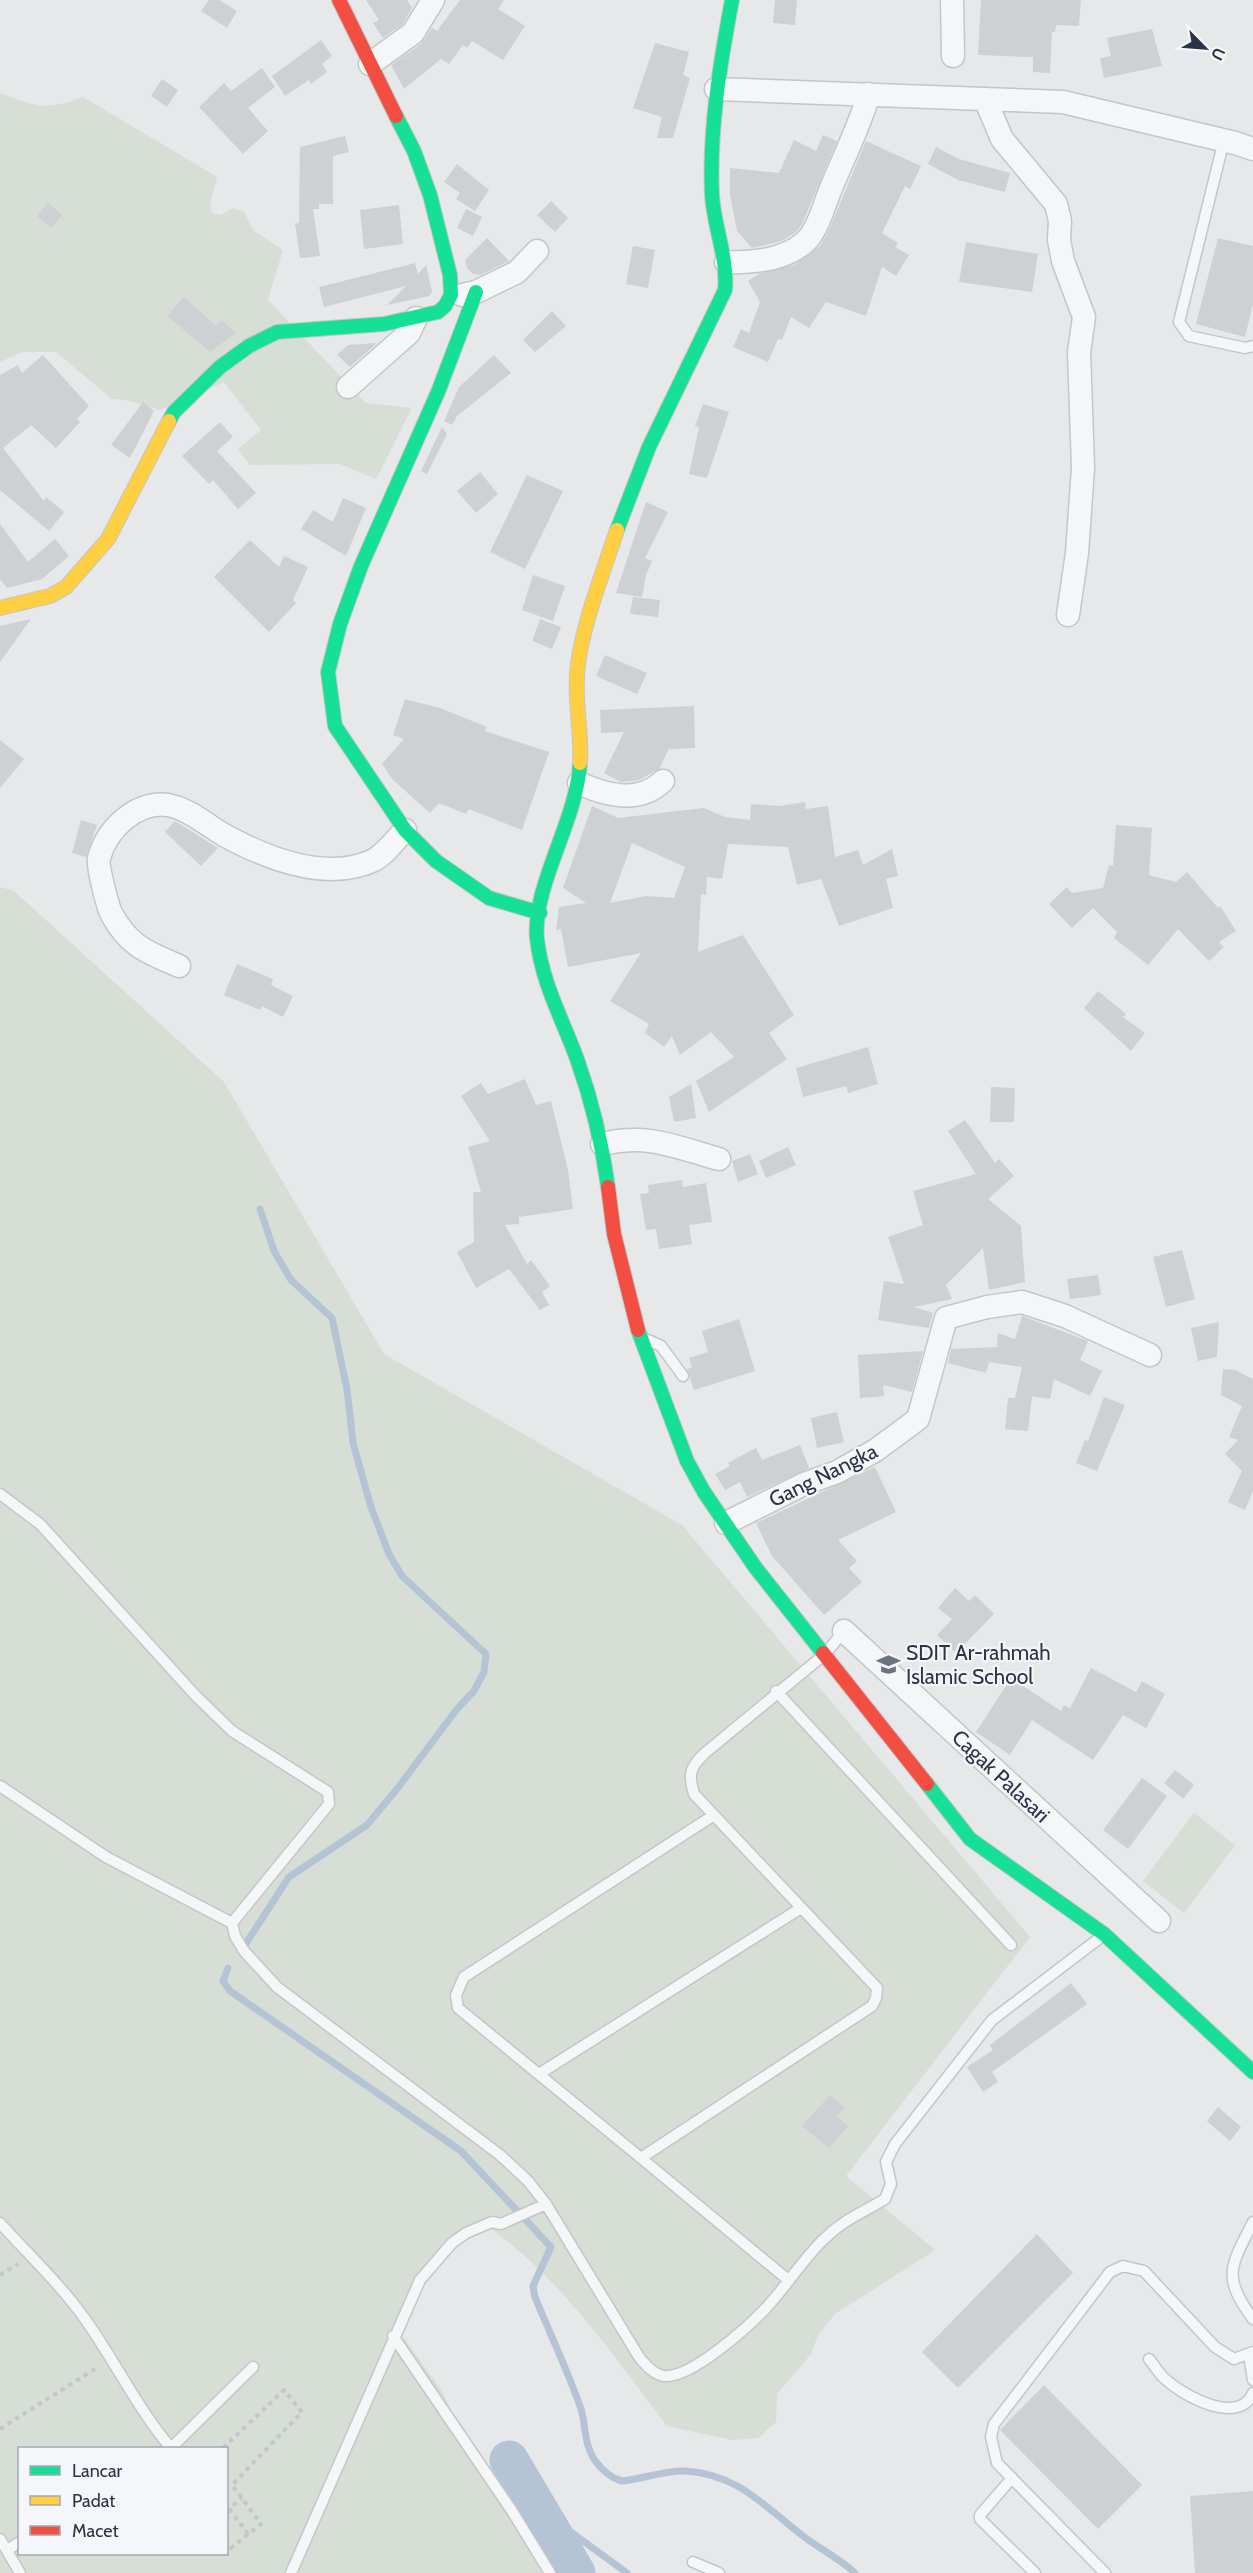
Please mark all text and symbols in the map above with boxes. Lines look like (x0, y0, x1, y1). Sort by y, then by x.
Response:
north arrow (1175, 18, 1235, 78)
text: U (1207, 45, 1229, 63)
street label: Gang Nangka (765, 1438, 881, 1512)
place label: SDIT Ar-rahmah Islamic School (906, 1640, 1051, 1689)
school or university icon: SDIT Ar-rahmah Islamic School (875, 1651, 901, 1677)
street label: Cagak Palasari (947, 1724, 1055, 1828)
legend (18, 2447, 228, 2555)
text: Lancar (72, 2460, 123, 2482)
text: Padat (72, 2490, 115, 2512)
text: Macet (72, 2520, 118, 2542)

